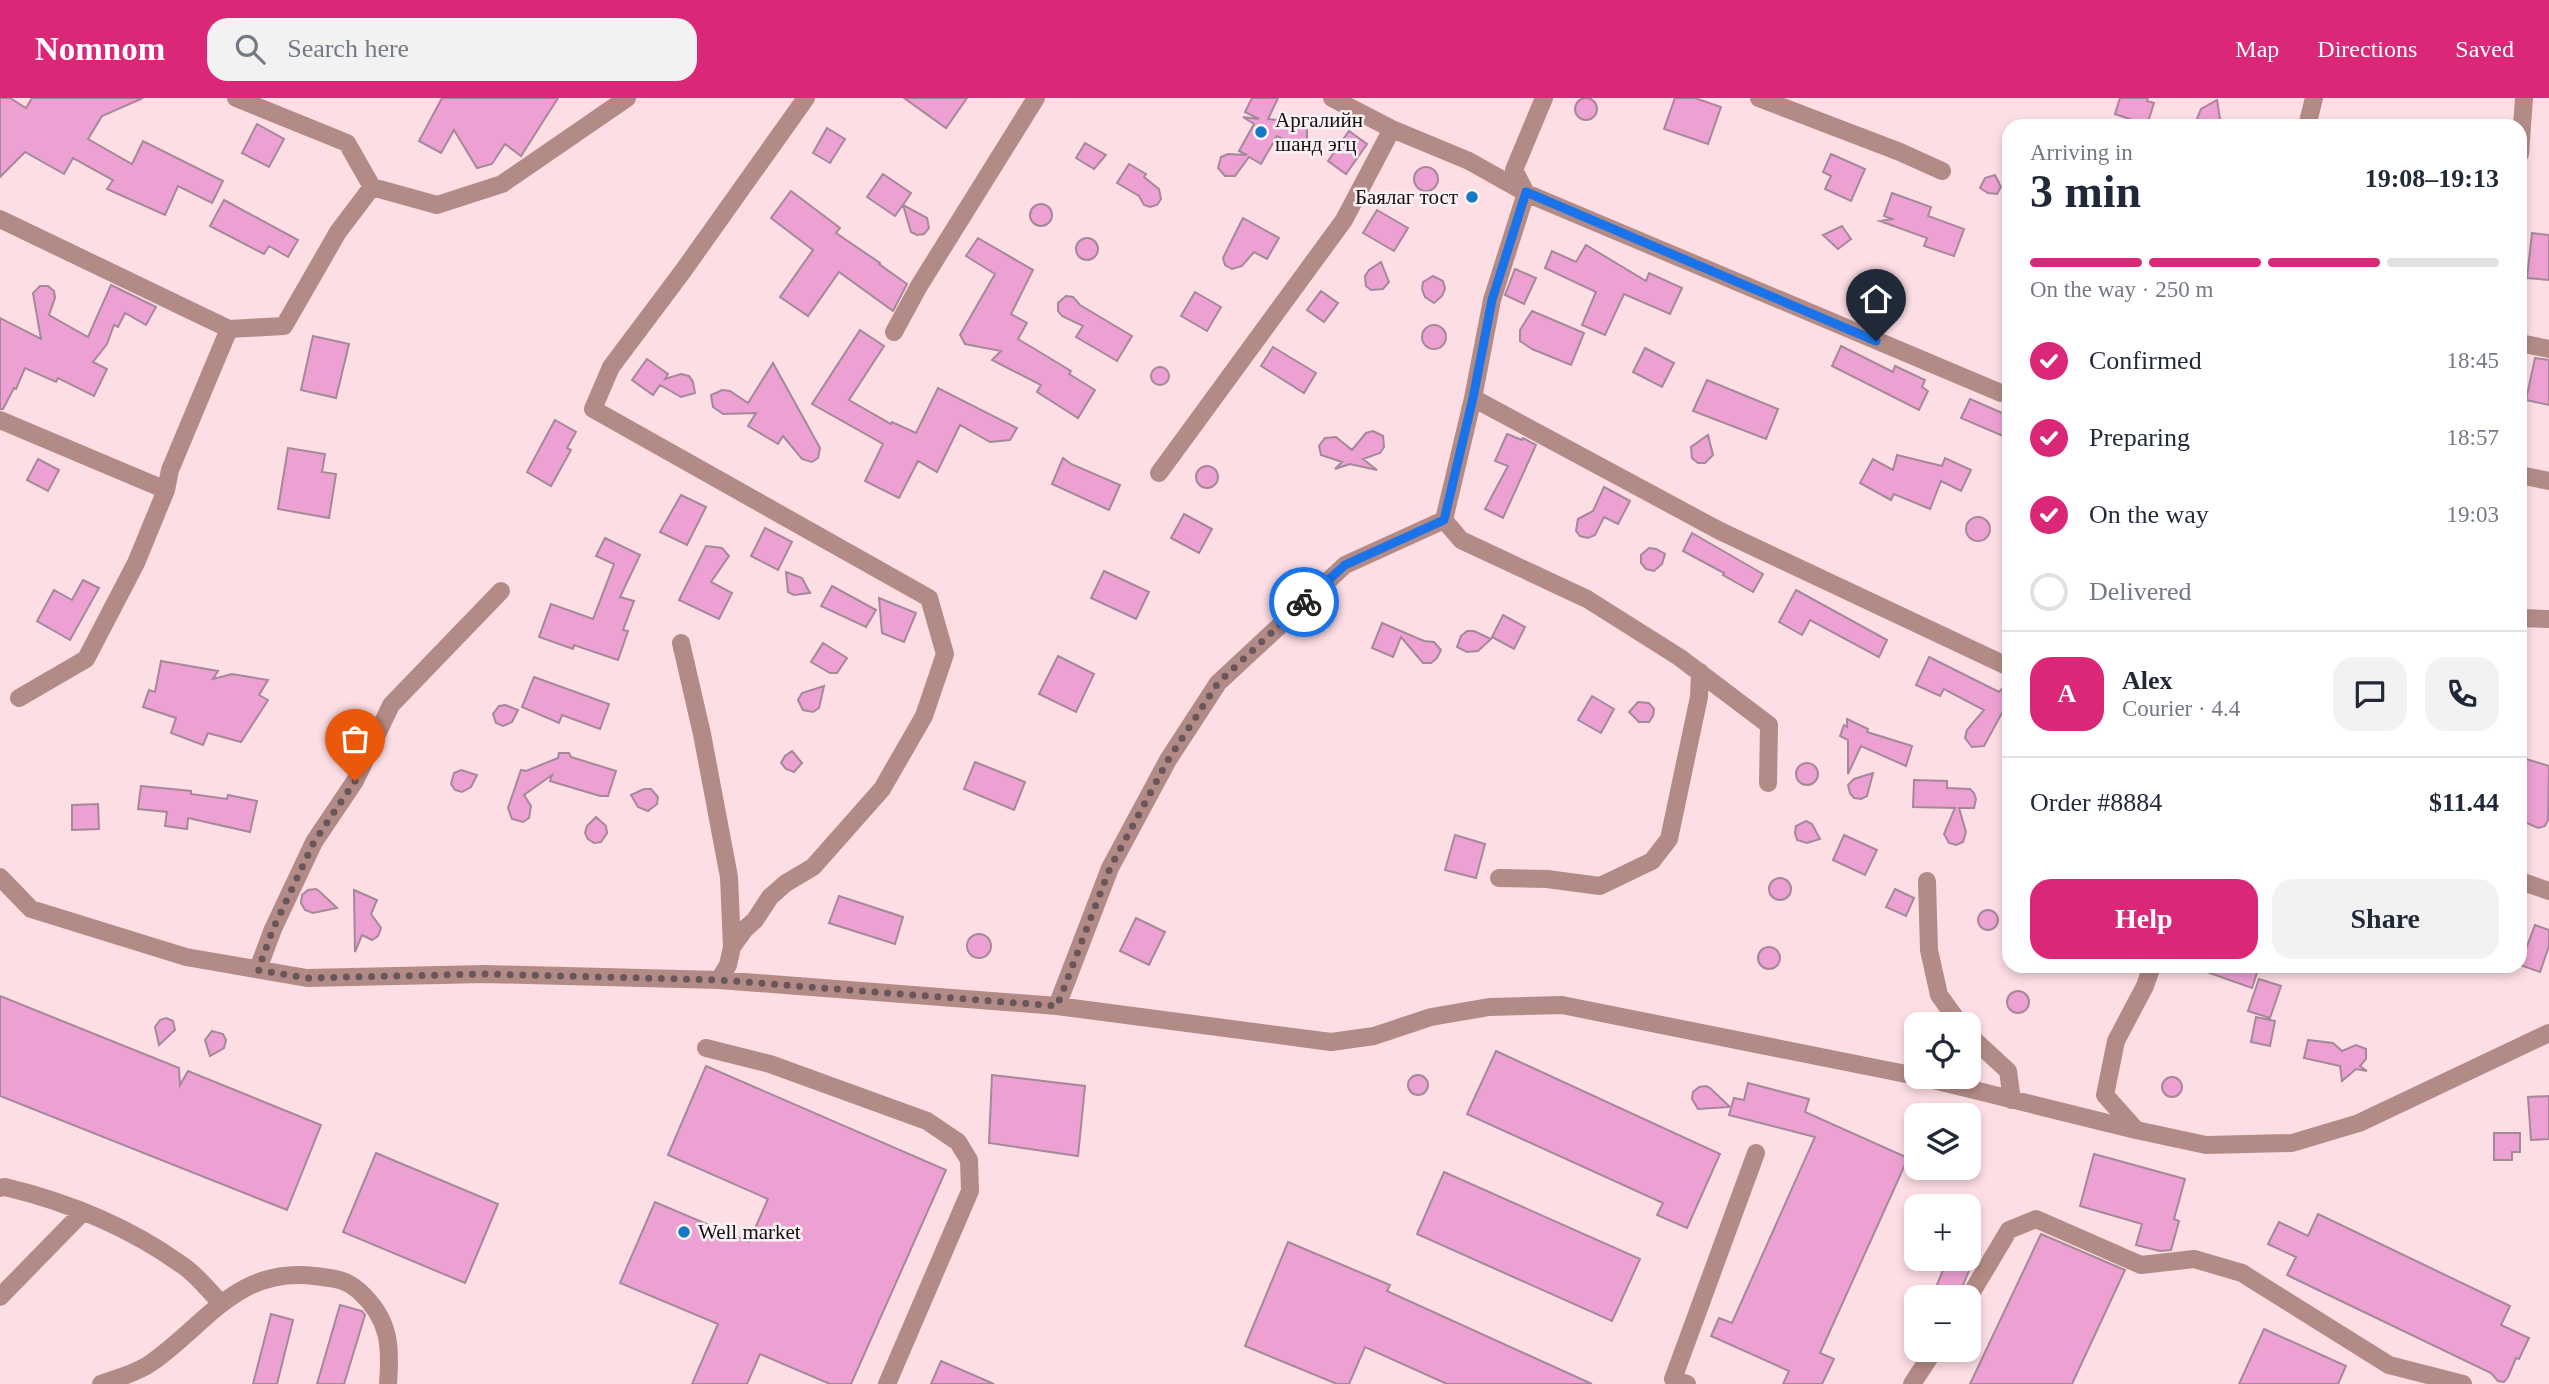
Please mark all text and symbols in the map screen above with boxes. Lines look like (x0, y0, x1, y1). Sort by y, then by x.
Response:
search box (207, 18, 697, 81)
icon: search (231, 30, 269, 68)
text: Nomnom (35, 31, 165, 67)
text: Search here (287, 34, 409, 63)
text: Map (2235, 36, 2279, 62)
text: Directions (2317, 36, 2417, 62)
text: Saved (2455, 36, 2514, 62)
place label: Аргалийн шанд эгц (1275, 108, 1363, 156)
marker: Аргалийн шанд эгц (1253, 124, 1269, 140)
text: Arriving in (2030, 140, 2133, 165)
text: 19:08–19:13 (2365, 164, 2499, 193)
text: 3 min (2030, 166, 2141, 217)
place label: Баялаг тост (1355, 185, 1458, 209)
marker: Баялаг тост (1464, 189, 1480, 205)
pin (1846, 269, 1906, 341)
text: On the way · 250 m (2030, 277, 2213, 302)
icon: home (1857, 280, 1895, 318)
icon: check (2030, 342, 2068, 380)
text: Confirmed (2089, 346, 2202, 375)
text: 18:45 (2447, 348, 2499, 373)
icon: check (2030, 419, 2068, 457)
text: Preparing (2089, 423, 2190, 452)
text: 18:57 (2447, 425, 2499, 450)
icon: check (2030, 496, 2068, 534)
text: On the way (2089, 500, 2209, 529)
text: 19:03 (2447, 502, 2499, 527)
courier (1269, 567, 1339, 637)
text: Delivered (2089, 577, 2192, 606)
icon: bike (1285, 583, 1323, 621)
button: chat (2333, 657, 2407, 731)
button: phone (2425, 657, 2499, 731)
text: Alex (2122, 666, 2173, 695)
text: A (2058, 679, 2076, 708)
text: Courier · 4.4 (2122, 696, 2240, 721)
pin (325, 709, 385, 781)
icon: bag (336, 720, 374, 758)
text: Order #8884 (2030, 788, 2162, 817)
text: $11.44 (2429, 788, 2499, 817)
button: Help (2030, 879, 2258, 959)
button: Share (2272, 879, 2499, 959)
map controls (1904, 1012, 1981, 1362)
button: locate (1904, 1012, 1981, 1089)
button: layers (1904, 1103, 1981, 1180)
button: + (1904, 1194, 1981, 1271)
place label: Well market (698, 1220, 801, 1244)
marker: Well market (676, 1224, 692, 1240)
button: − (1904, 1285, 1981, 1362)

